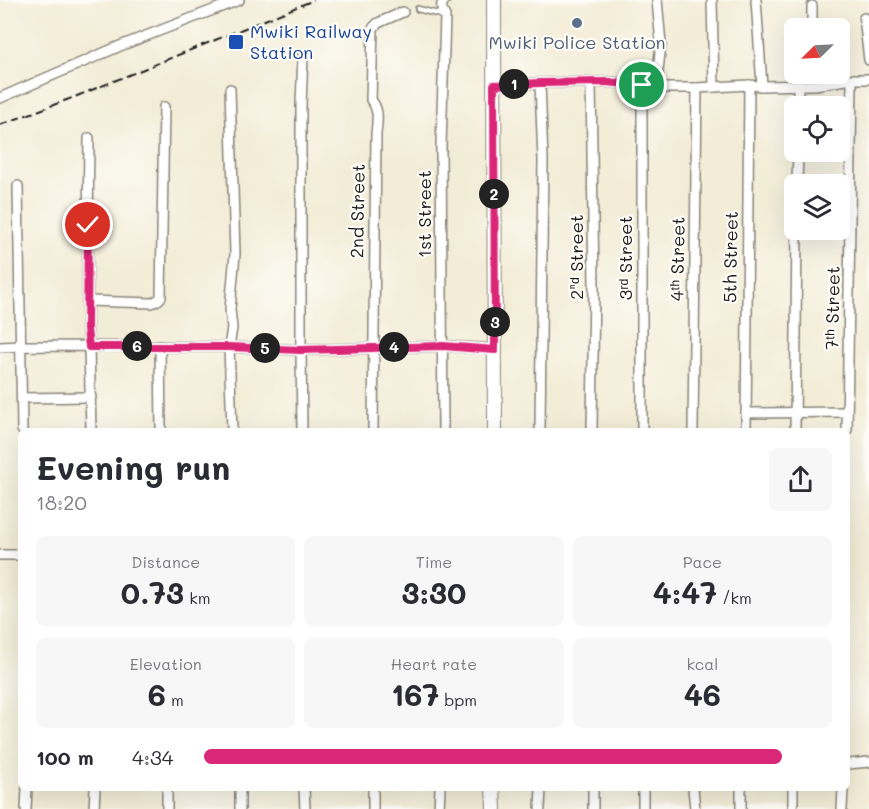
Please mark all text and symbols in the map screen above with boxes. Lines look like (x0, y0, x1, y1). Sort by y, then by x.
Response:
marker: Mwiki Police Station (570, 16, 584, 30)
north arrow (784, 18, 850, 84)
map controls (784, 18, 850, 240)
place label: Mwiki Railway Station (250, 19, 372, 64)
place label: Mwiki Police Station (488, 30, 666, 54)
marker: Mwiki Railway Station (227, 33, 245, 51)
pin (616, 59, 667, 110)
icon: arrive (625, 68, 658, 101)
pin: 1 (499, 69, 529, 99)
text: 1 (510, 73, 518, 94)
button: locate (784, 96, 850, 162)
street label: 2nd Street (344, 164, 370, 258)
street label: 1st Street (412, 170, 436, 258)
button: layers (784, 174, 850, 240)
pin: 2 (479, 179, 509, 209)
text: 2 (490, 183, 498, 204)
pin (62, 199, 113, 250)
icon: check (71, 208, 104, 241)
street label: 5th Street (717, 211, 743, 303)
street label: 2ⁿᵈ Street (564, 214, 588, 300)
street label: 3ʳᵈ Street (613, 216, 637, 300)
street label: 4ᵗʰ Street (664, 217, 690, 301)
street label: 7ᵗʰ Street (819, 266, 845, 350)
pin: 3 (480, 307, 510, 337)
text: 3 (490, 311, 500, 332)
pin: 6 (122, 331, 152, 361)
pin: 4 (379, 332, 409, 362)
pin: 5 (250, 333, 280, 363)
text: 6 (132, 335, 142, 356)
text: 4 (389, 336, 399, 357)
text: 5 (260, 337, 270, 358)
text: Evening run (36, 445, 230, 488)
button: share (769, 448, 832, 511)
text: 18:20 (36, 489, 87, 515)
text: Distance (131, 551, 200, 572)
text: Time (416, 551, 452, 572)
text: Pace (683, 551, 722, 572)
text: 0.73 (121, 572, 184, 612)
text: 3:30 (402, 572, 466, 612)
text: 4:47 (653, 572, 717, 612)
text: km (184, 587, 210, 608)
text: /km (717, 587, 752, 608)
text: Elevation (130, 653, 202, 674)
text: Heart rate (391, 653, 477, 674)
text: kcal (686, 653, 718, 674)
text: 6 (148, 674, 166, 714)
text: 167 (391, 674, 439, 714)
text: 46 (684, 674, 721, 714)
text: m (166, 689, 184, 710)
text: bpm (439, 689, 477, 710)
text: 100 m (36, 744, 94, 770)
text: 4:34 (132, 744, 173, 770)

